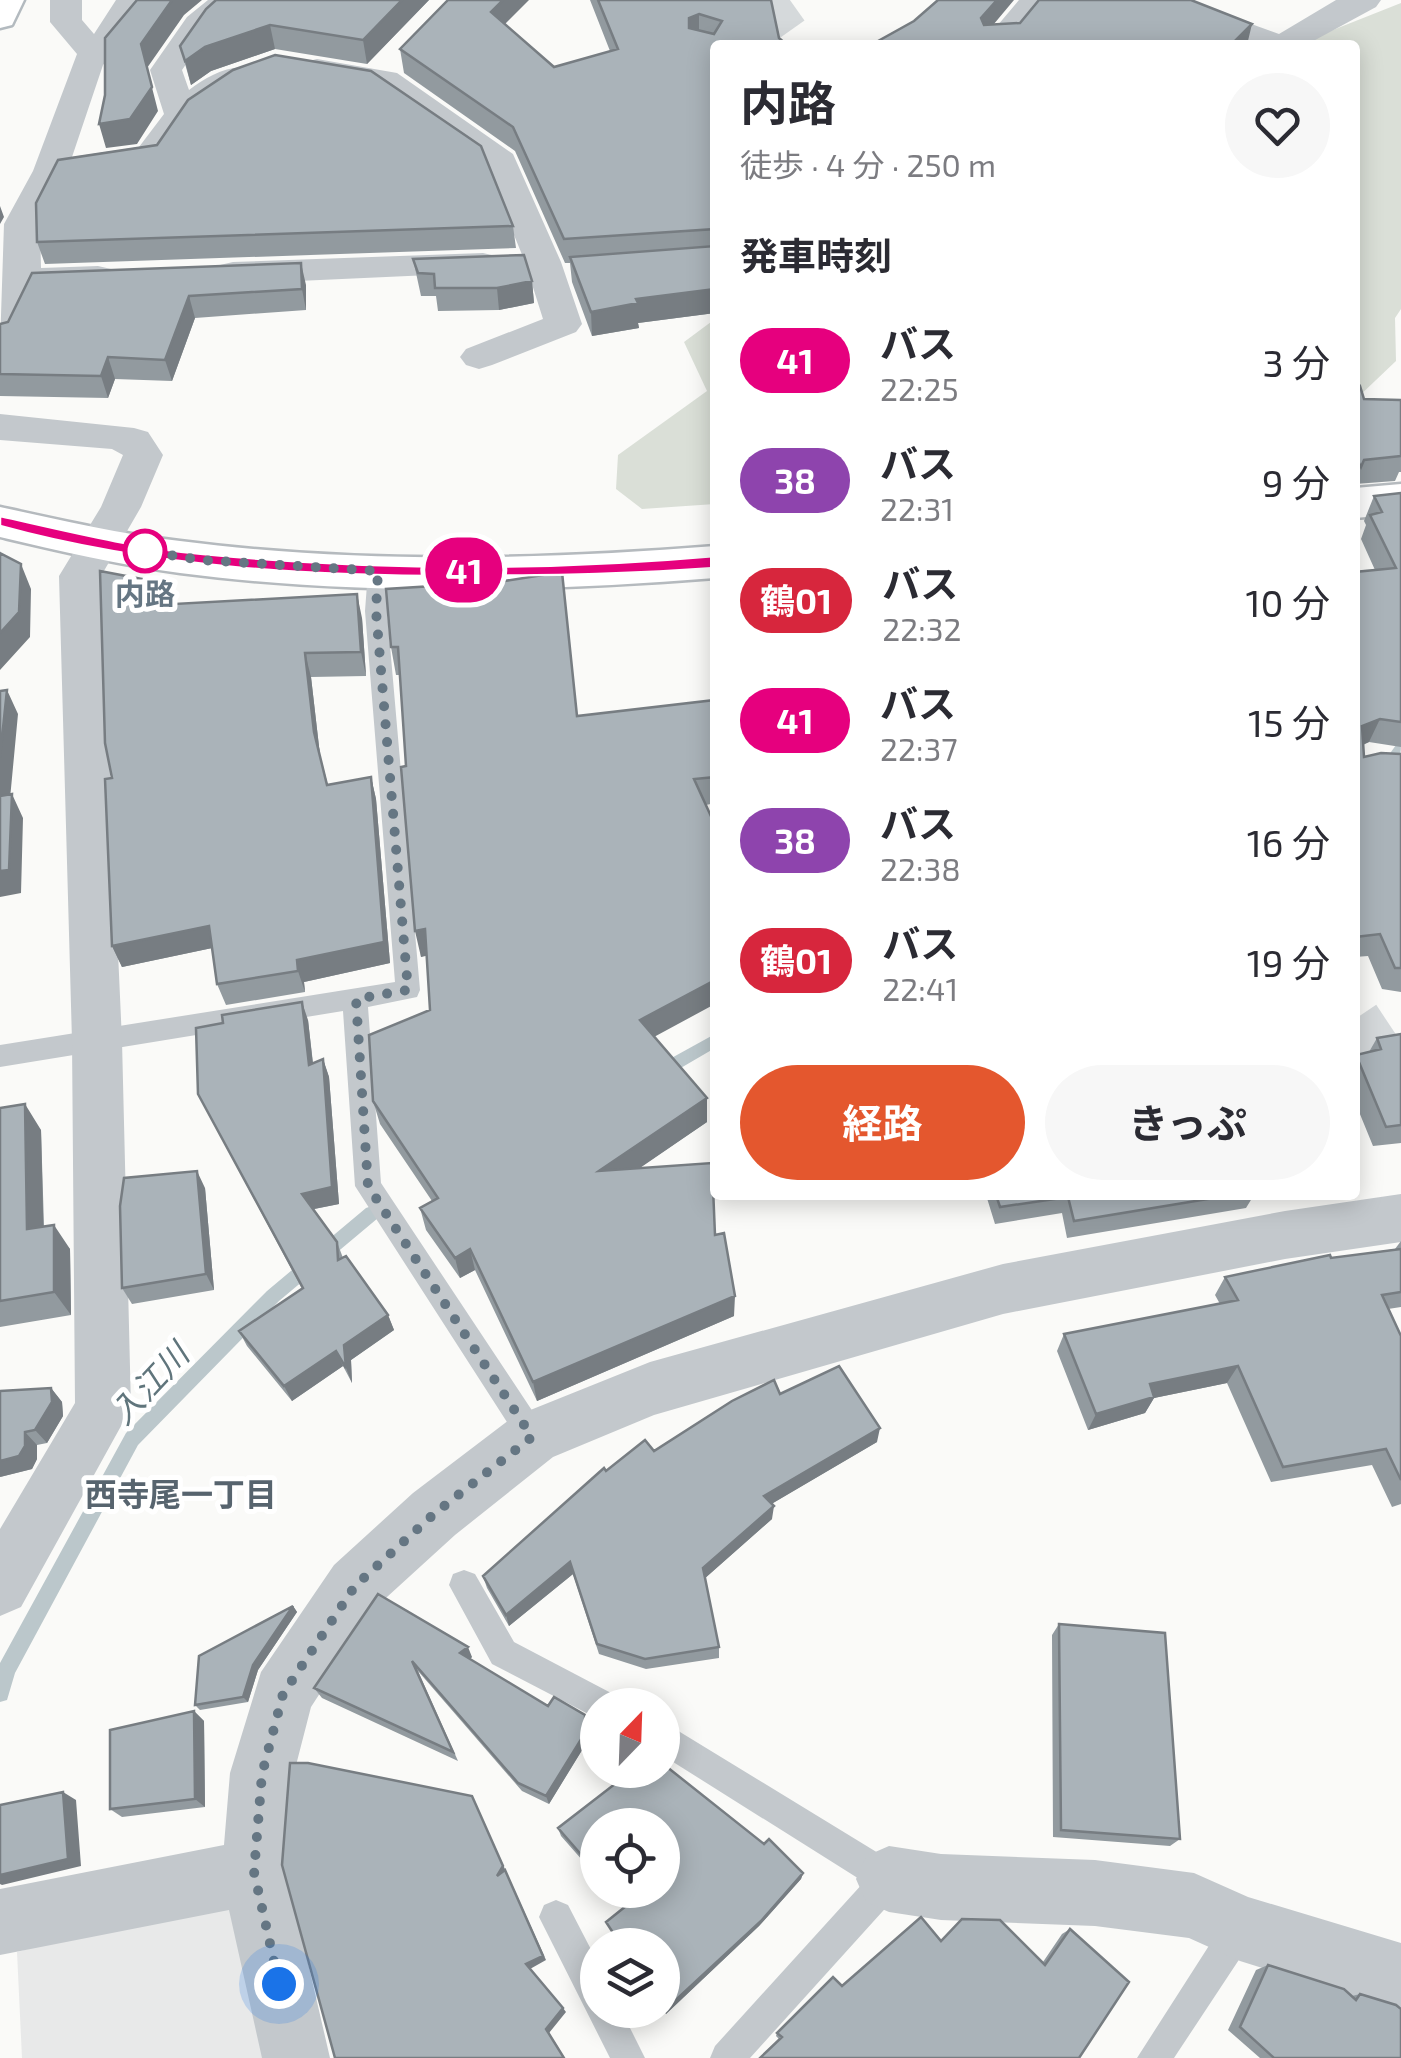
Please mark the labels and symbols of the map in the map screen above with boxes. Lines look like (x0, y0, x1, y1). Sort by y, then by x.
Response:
marker: 内路 (124, 530, 166, 572)
line badge: 41 (419, 538, 509, 602)
place label: 内路 (115, 575, 175, 611)
water label: 入江川 (102, 1332, 197, 1431)
district label: 西寺尾一丁目 (85, 1474, 277, 1512)
north arrow (580, 1688, 680, 1788)
your location (254, 1959, 304, 2009)

